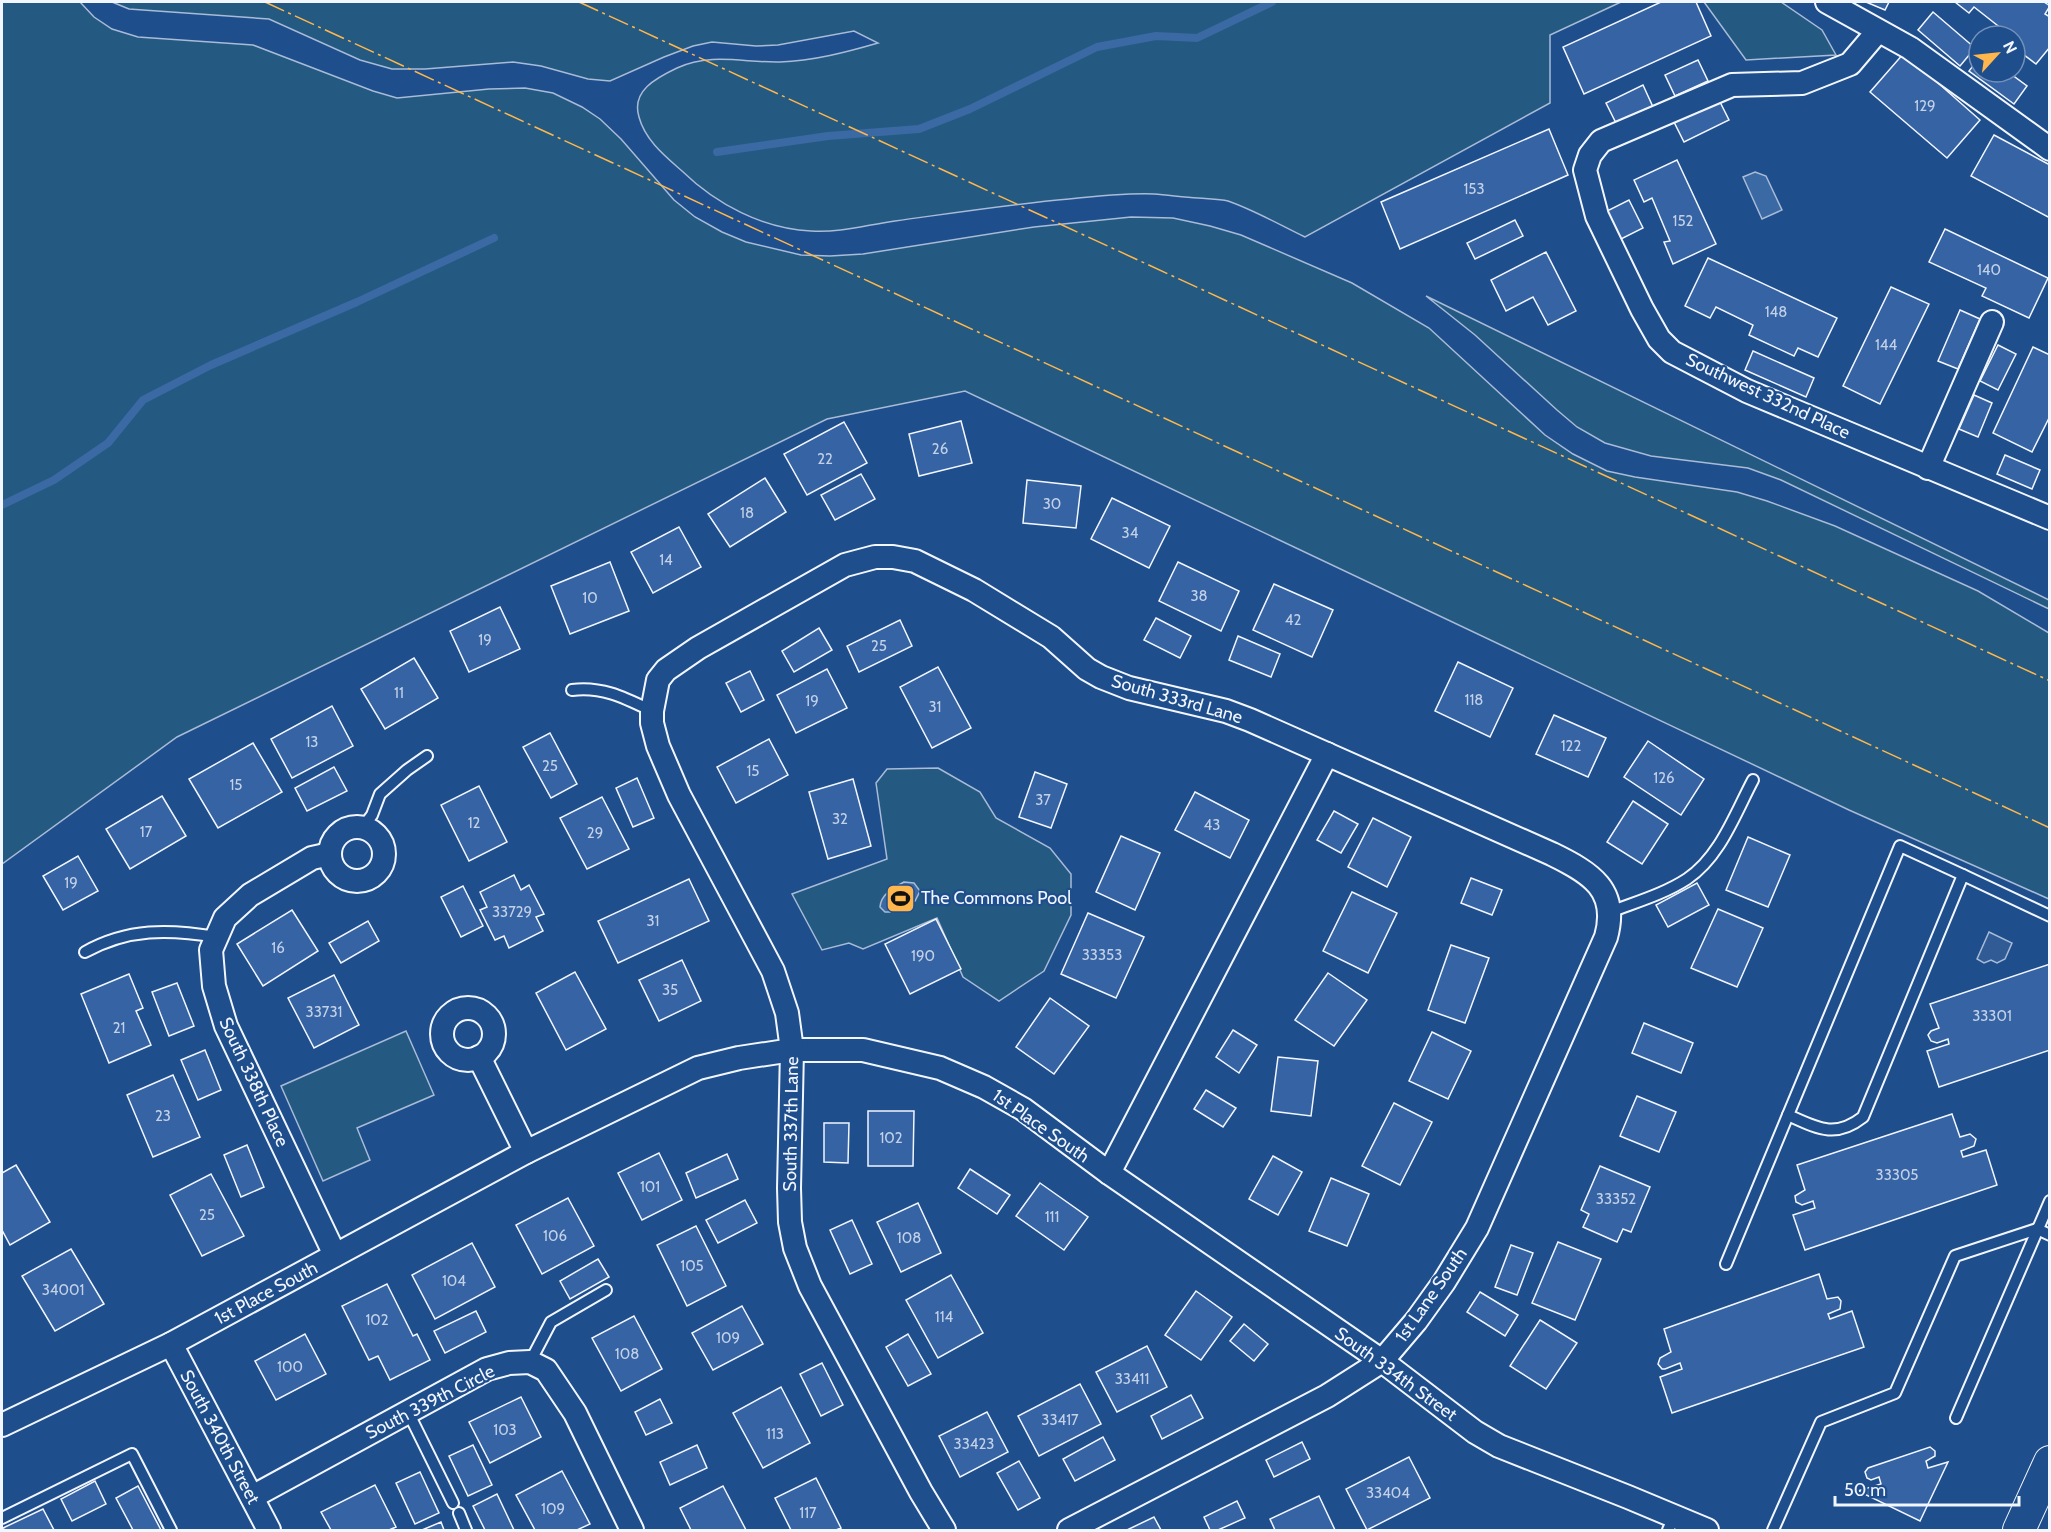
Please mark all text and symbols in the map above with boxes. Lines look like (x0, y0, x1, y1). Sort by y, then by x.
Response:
north arrow (1967, 24, 2027, 84)
text: N (1999, 38, 2021, 57)
house number: 129 (1914, 97, 1936, 115)
house number: 153 (1463, 180, 1485, 198)
house number: 152 (1673, 212, 1694, 230)
house number: 140 (1977, 261, 2001, 279)
house number: 148 (1765, 303, 1787, 321)
house number: 144 (1875, 336, 1897, 354)
street label: Southwest 332nd Place (1682, 348, 1854, 444)
house number: 26 (932, 440, 948, 458)
house number: 22 (817, 450, 833, 468)
house number: 30 (1043, 495, 1061, 513)
house number: 18 (740, 504, 754, 522)
house number: 34 (1122, 524, 1139, 542)
house number: 14 (659, 551, 673, 569)
house number: 38 (1190, 587, 1208, 605)
house number: 10 (582, 589, 598, 607)
house number: 42 (1285, 611, 1301, 629)
house number: 19 (478, 631, 492, 649)
house number: 25 (871, 637, 887, 655)
street label: South 333rd Lane (1109, 670, 1245, 728)
house number: 11 (394, 684, 404, 702)
house number: 118 (1465, 691, 1483, 709)
house number: 19 (805, 692, 819, 710)
house number: 31 (928, 698, 942, 716)
house number: 13 (305, 733, 319, 751)
house number: 122 (1561, 737, 1581, 755)
house number: 25 (542, 757, 558, 775)
house number: 15 (746, 762, 760, 780)
house number: 126 (1653, 769, 1675, 787)
house number: 15 (229, 776, 243, 794)
house number: 37 (1035, 791, 1051, 809)
house number: 32 (832, 810, 848, 828)
house number: 12 (468, 814, 481, 832)
house number: 43 (1204, 816, 1220, 834)
house number: 17 (140, 823, 153, 841)
house number: 29 (587, 824, 603, 842)
house number: 19 (64, 874, 78, 892)
sports icon: The Commons Pool (884, 882, 916, 914)
place label: The Commons Pool (921, 887, 1072, 909)
house number: 33729 (492, 903, 532, 921)
house number: 31 (646, 912, 660, 930)
house number: 16 (271, 939, 285, 957)
house number: 33353 (1082, 946, 1122, 964)
house number: 190 (911, 947, 935, 965)
house number: 35 (662, 981, 678, 999)
house number: 33731 (306, 1003, 342, 1021)
house number: 33301 (1972, 1007, 2012, 1025)
street label: South 338th Place (214, 1014, 294, 1150)
house number: 21 (113, 1019, 125, 1037)
street label: South 337th Lane (779, 1056, 803, 1192)
street label: 1st Place South (988, 1084, 1094, 1168)
house number: 23 (155, 1107, 171, 1125)
house number: 102 (879, 1129, 903, 1147)
house number: 33305 (1876, 1166, 1918, 1184)
house number: 101 (640, 1178, 660, 1196)
house number: 33352 (1596, 1190, 1636, 1208)
house number: 25 (199, 1206, 215, 1224)
house number: 111 (1045, 1208, 1059, 1226)
house number: 106 (543, 1227, 567, 1245)
house number: 108 (897, 1229, 921, 1247)
street label: 1st Lane South (1390, 1244, 1472, 1346)
street label: 1st Place South (211, 1257, 321, 1329)
house number: 105 (680, 1257, 704, 1275)
house number: 104 (442, 1272, 466, 1290)
house number: 34001 (42, 1281, 84, 1299)
house number: 114 (935, 1308, 954, 1326)
house number: 102 (365, 1311, 389, 1329)
street label: South 334th Street (1331, 1322, 1461, 1426)
house number: 109 (716, 1329, 740, 1347)
house number: 108 (615, 1345, 639, 1363)
house number: 100 (277, 1358, 303, 1376)
street label: South 339th Circle (362, 1360, 498, 1444)
street label: South 340th Street (175, 1366, 265, 1508)
house number: 33411 (1115, 1370, 1149, 1388)
house number: 33417 (1041, 1411, 1079, 1429)
house number: 103 (493, 1421, 517, 1439)
house number: 113 (766, 1425, 784, 1443)
house number: 33423 (954, 1435, 994, 1453)
scale bar (1835, 1469, 2020, 1507)
text: 50 m (1844, 1479, 1886, 1501)
house number: 33404 (1366, 1484, 1410, 1502)
house number: 109 (541, 1500, 565, 1518)
house number: 117 (799, 1504, 817, 1522)

